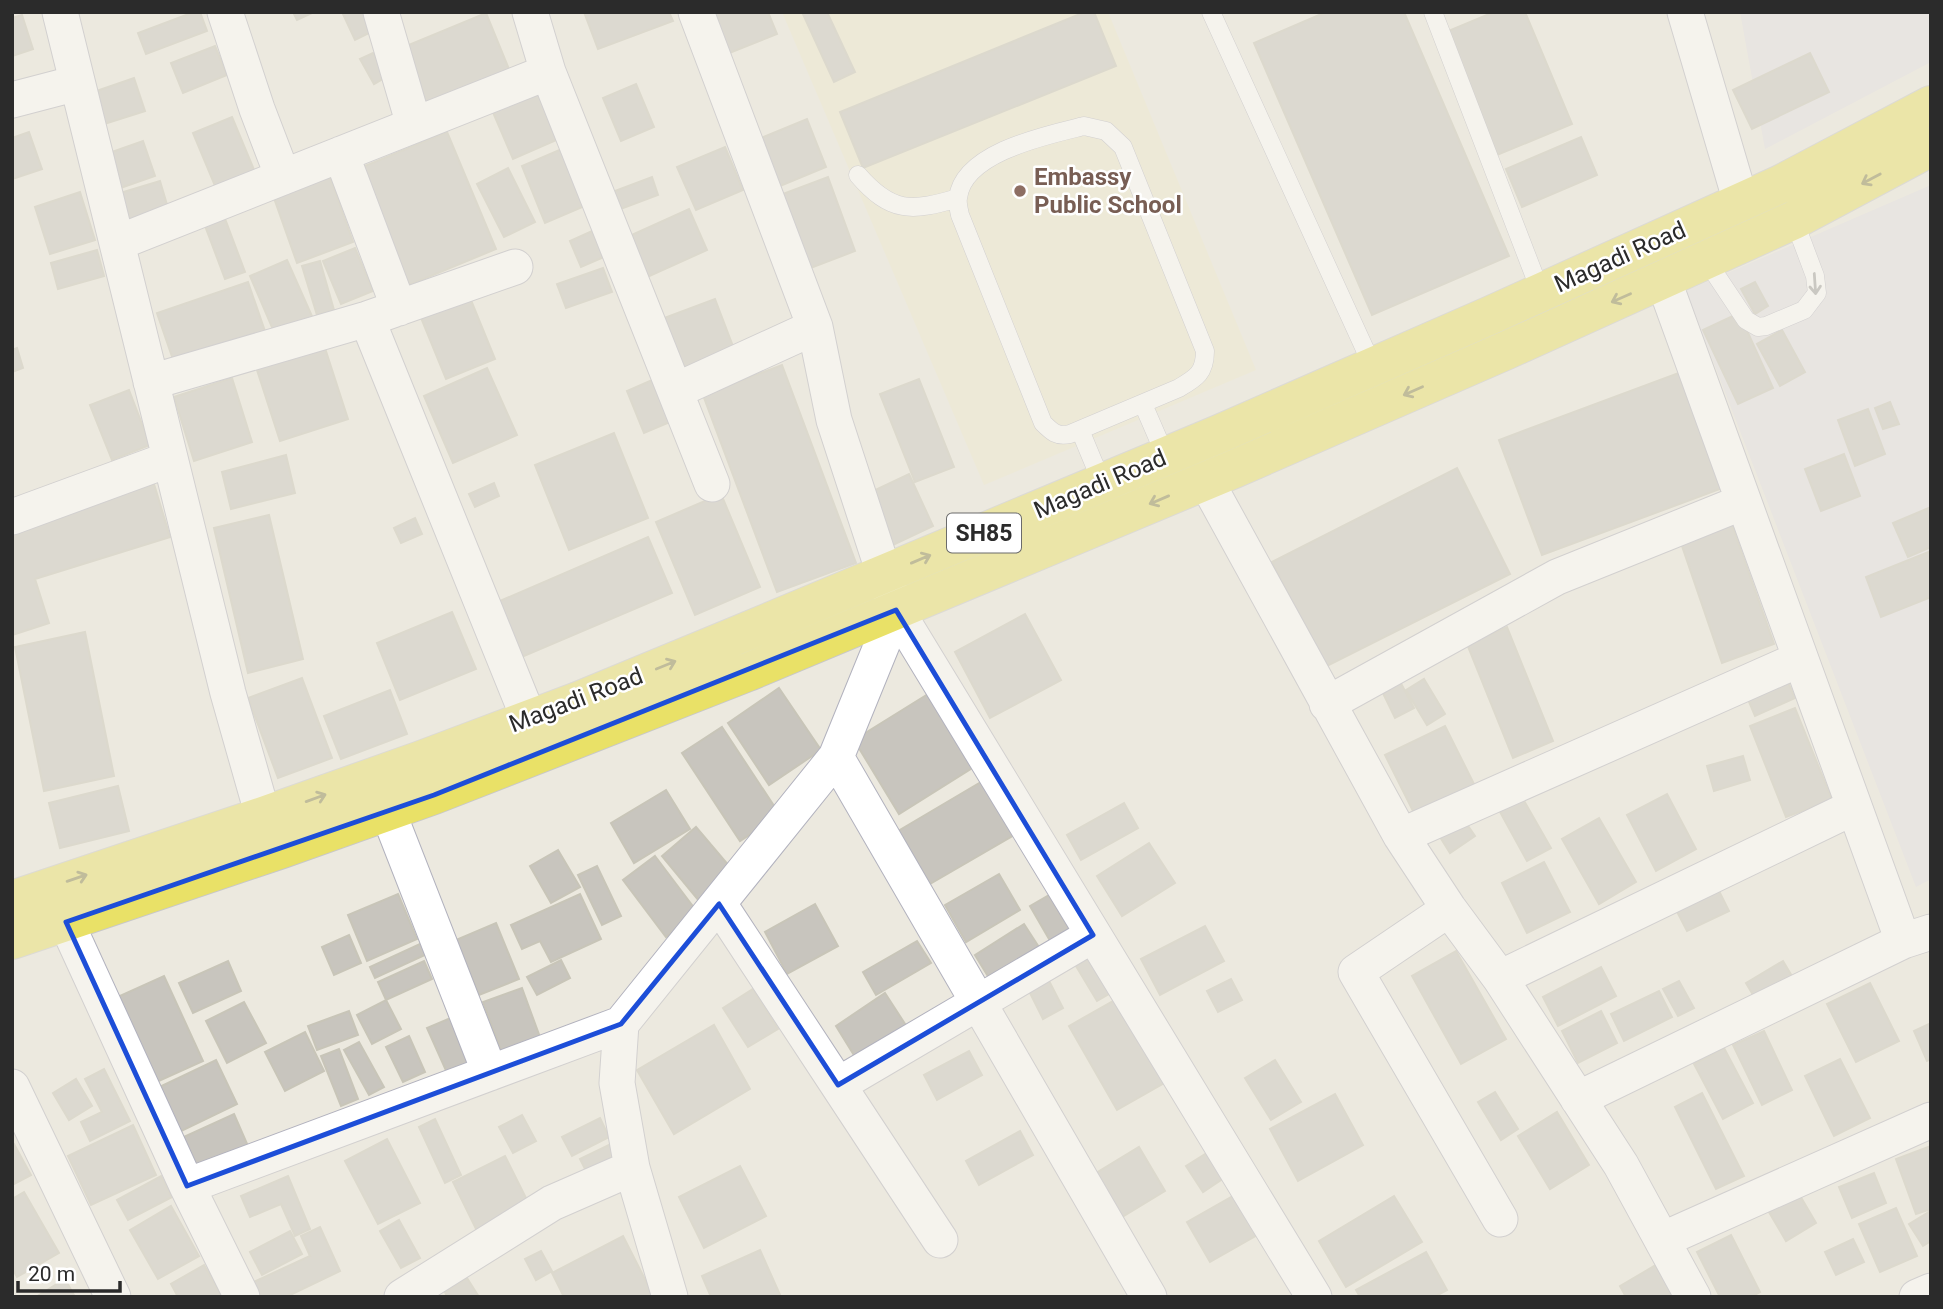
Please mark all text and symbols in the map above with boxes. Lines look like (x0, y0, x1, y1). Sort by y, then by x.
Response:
place label: Embassy Public School (1034, 163, 1182, 219)
one-way arrow (1861, 172, 1881, 186)
marker: Embassy Public School (1012, 183, 1028, 199)
street label: Magadi Road (1550, 216, 1690, 298)
one-way arrow (1808, 272, 1821, 295)
one-way arrow (1611, 292, 1632, 305)
one-way arrow (1403, 385, 1425, 398)
street label: Magadi Road (1030, 444, 1170, 524)
one-way arrow (1149, 494, 1171, 507)
road number: SH85 (947, 513, 1021, 552)
one-way arrow (910, 552, 931, 565)
one-way arrow (654, 657, 676, 670)
street label: Magadi Road (505, 662, 647, 738)
one-way arrow (304, 790, 326, 803)
one-way arrow (66, 871, 88, 884)
scale bar (18, 1250, 119, 1294)
text: 20 m (28, 1262, 75, 1286)

